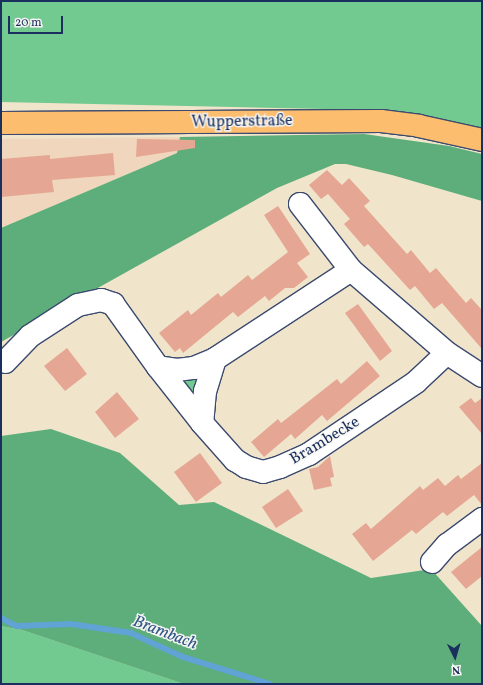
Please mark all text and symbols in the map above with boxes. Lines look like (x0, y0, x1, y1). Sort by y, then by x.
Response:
scale bar (10, 8, 65, 34)
text: 20 m (15, 15, 42, 31)
street label: Wupperstraße (191, 112, 293, 132)
street label: Brambecke (287, 413, 363, 469)
water label: Brambach (130, 611, 200, 655)
north arrow (435, 637, 475, 677)
text: N (451, 662, 461, 677)

